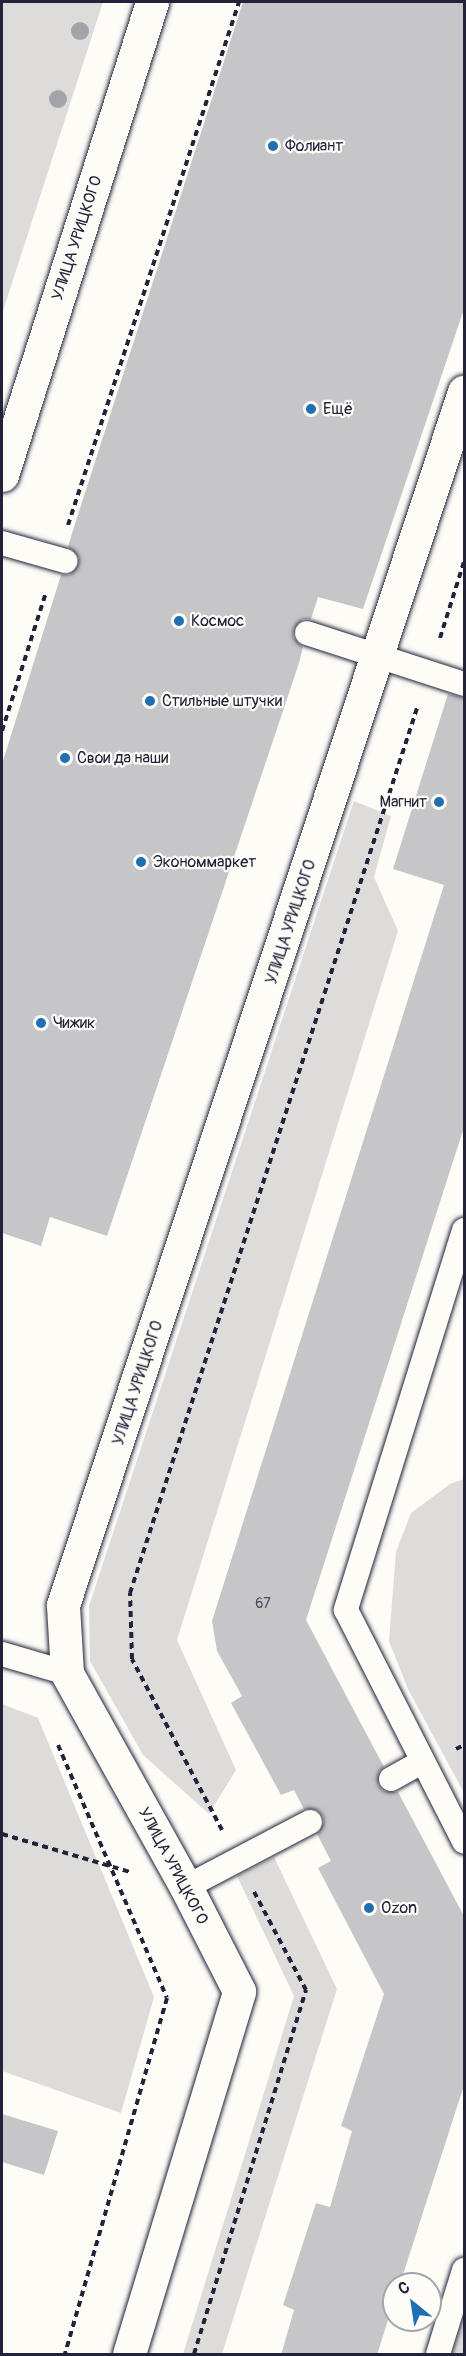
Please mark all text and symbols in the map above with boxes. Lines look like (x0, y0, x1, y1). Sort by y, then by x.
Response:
place label: Фолиант (285, 136, 343, 156)
marker: Фолиант (266, 139, 280, 153)
street label: УЛИЦА УРИЦКОГО (48, 173, 106, 303)
place label: Ещё (323, 399, 353, 419)
marker: Ещё (304, 402, 318, 416)
place label: Космос (191, 611, 244, 631)
marker: Космос (172, 614, 186, 628)
place label: Стильные штучки (162, 691, 282, 711)
marker: Стильные штучки (143, 694, 157, 708)
place label: Свои да наши (77, 748, 168, 768)
marker: Свои да наши (58, 751, 72, 765)
place label: Магнит (379, 792, 427, 812)
marker: Магнит (432, 795, 446, 809)
place label: Экономмаркет (153, 852, 256, 872)
marker: Экономмаркет (134, 855, 148, 869)
street label: УЛИЦА УРИЦКОГО (262, 857, 320, 987)
place label: Чижик (53, 1013, 95, 1033)
marker: Чижик (34, 1016, 48, 1030)
street label: УЛИЦА УРИЦКОГО (109, 1318, 167, 1448)
house number: 67 (255, 1596, 271, 1612)
street label: УЛИЦА УРИЦКОГО (134, 1804, 212, 1928)
place label: Ozon (381, 1898, 417, 1918)
marker: Ozon (362, 1901, 376, 1915)
north arrow (382, 2272, 442, 2332)
text: С (395, 2277, 413, 2299)

